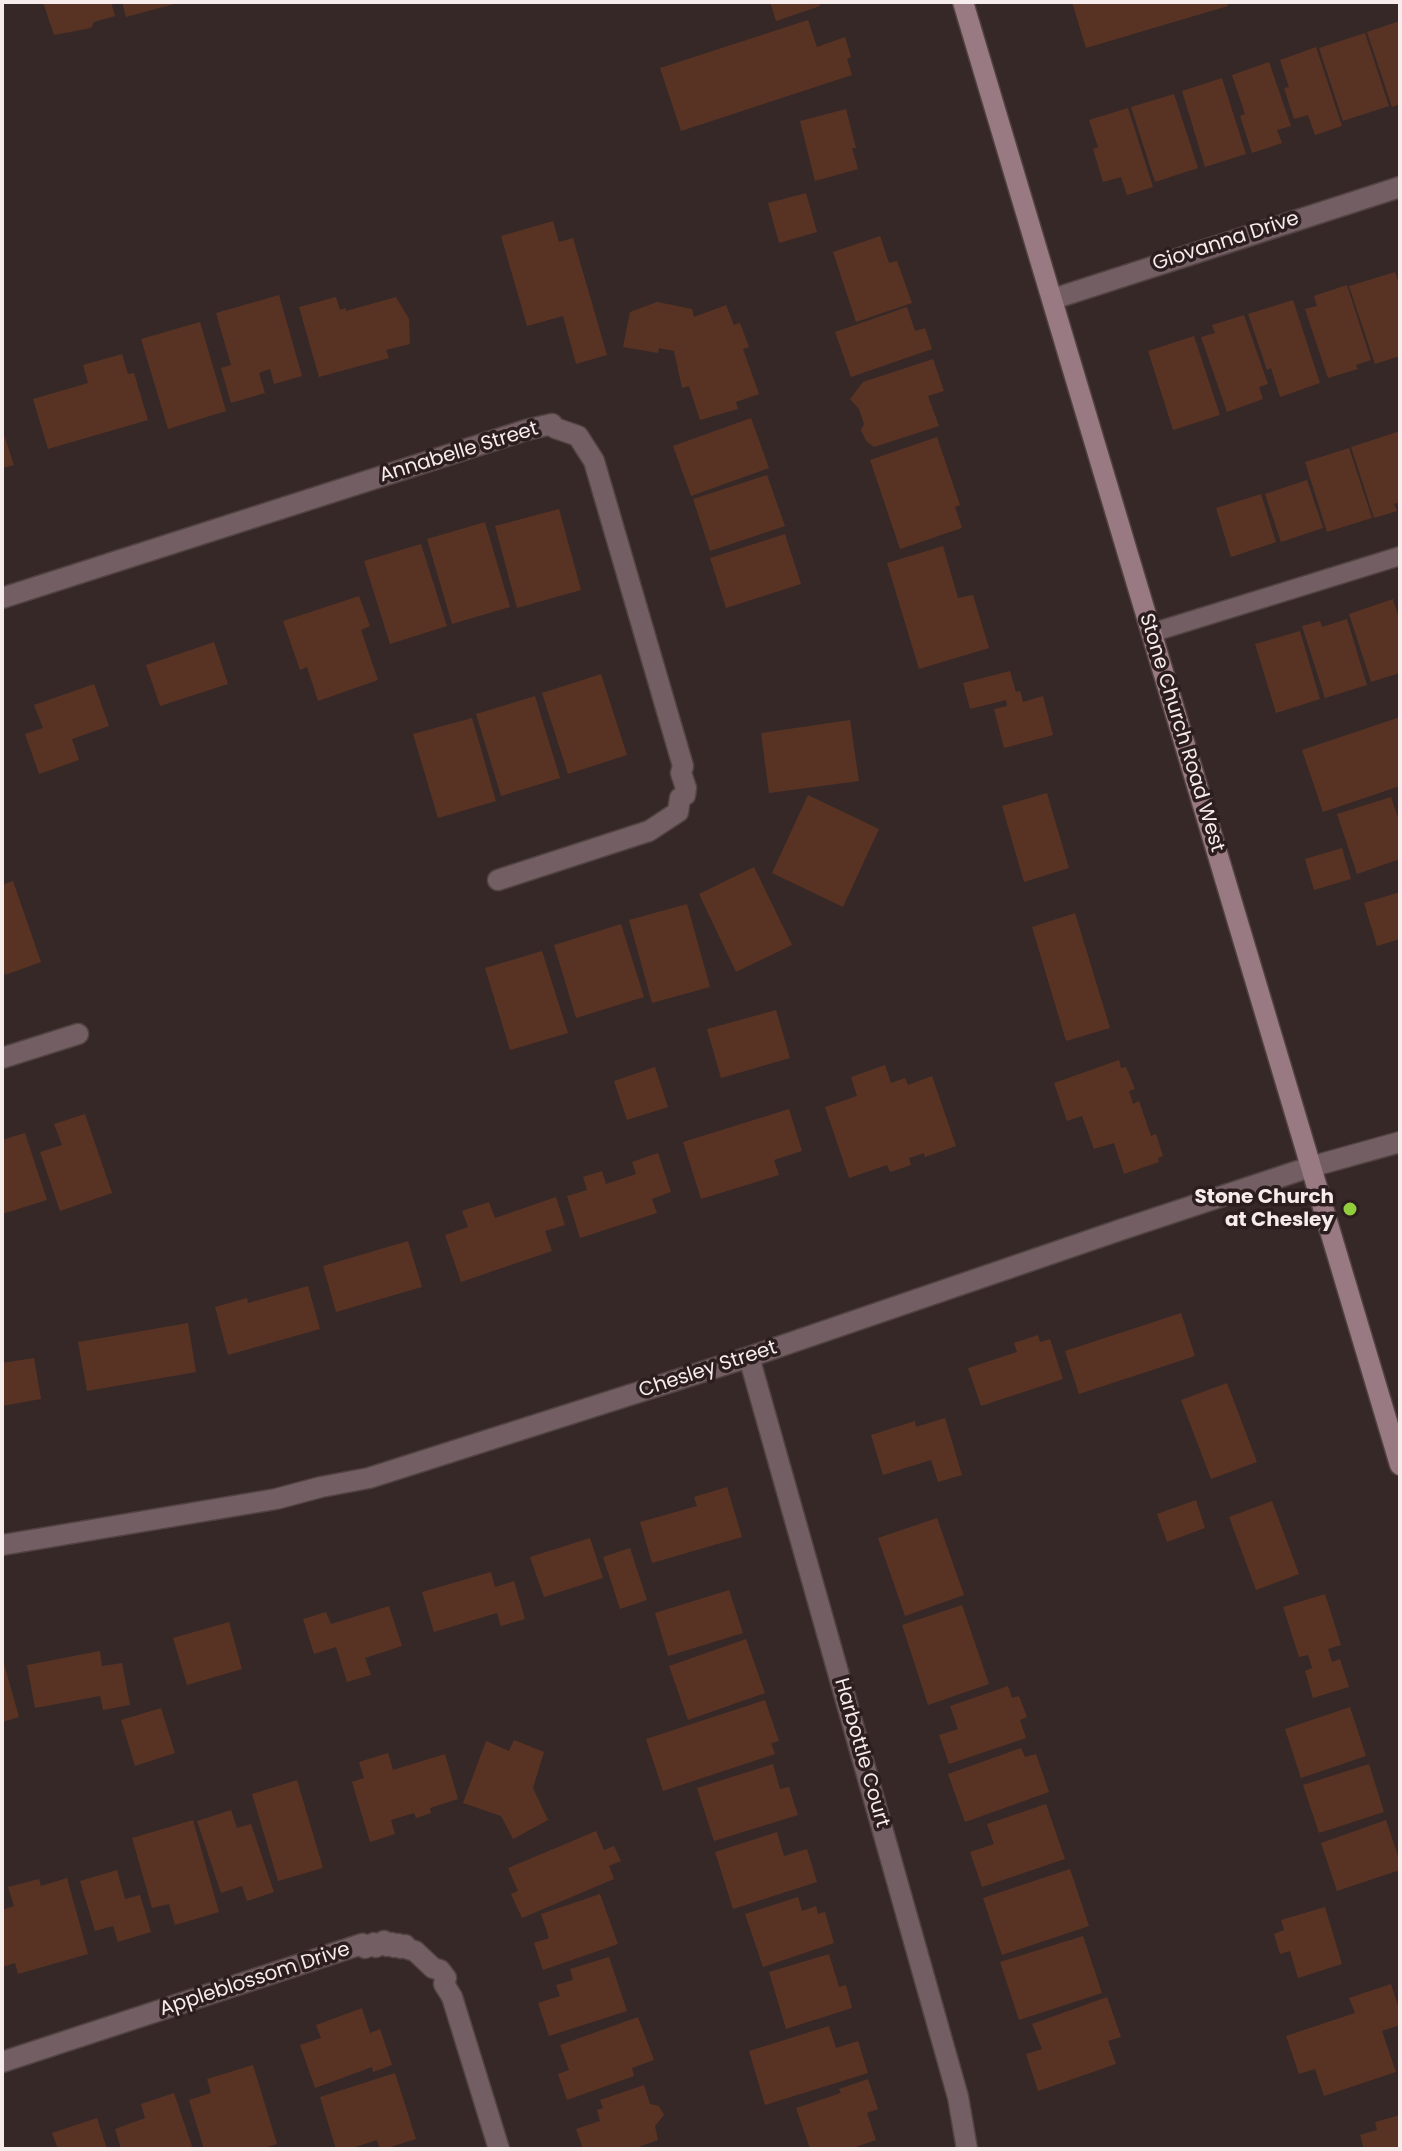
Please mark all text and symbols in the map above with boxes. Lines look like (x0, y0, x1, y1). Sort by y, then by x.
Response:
street label: Giovanna Drive (1150, 207, 1302, 277)
street label: Annabelle Street (377, 417, 541, 489)
street label: Stone Church Road West (1133, 611, 1229, 855)
place label: Stone Church at Chesley (1194, 1186, 1334, 1233)
marker: Stone Church at Chesley (1341, 1200, 1359, 1218)
street label: Chesley Street (636, 1336, 780, 1404)
street label: Harbottle Court (828, 1676, 894, 1830)
street label: Appleblossom Drive (157, 1938, 353, 2022)

